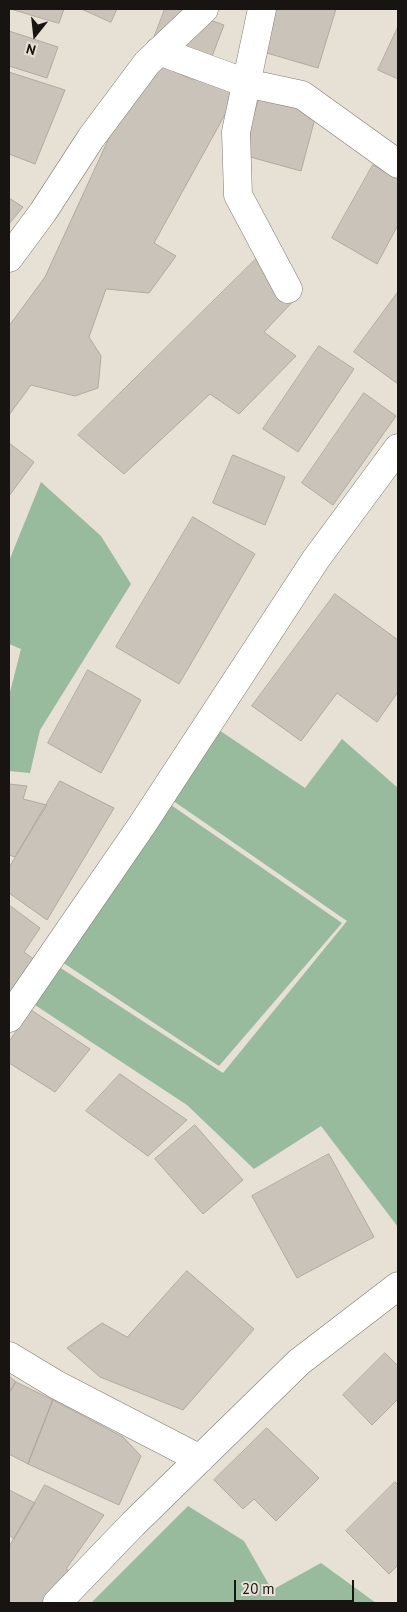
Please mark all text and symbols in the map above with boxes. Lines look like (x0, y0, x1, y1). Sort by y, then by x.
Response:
north arrow (10, 10, 60, 60)
text: N (24, 40, 38, 59)
scale bar (237, 1570, 357, 1602)
text: 20 m (242, 1579, 275, 1598)

